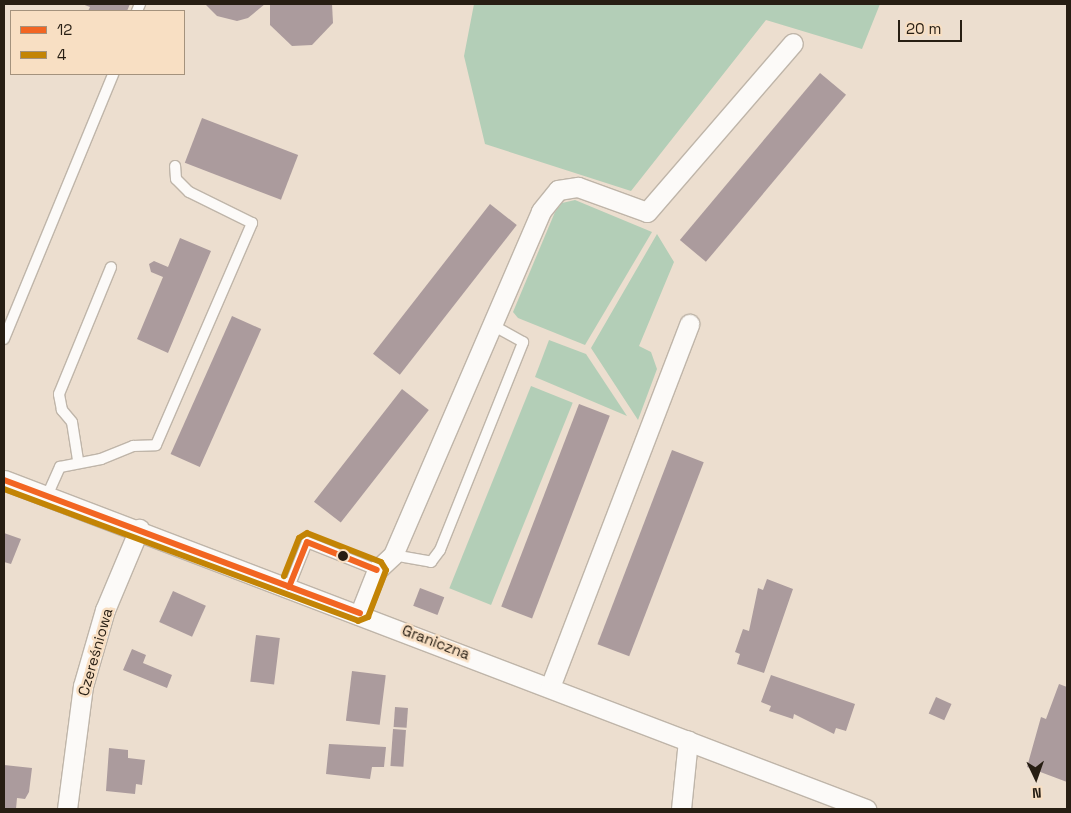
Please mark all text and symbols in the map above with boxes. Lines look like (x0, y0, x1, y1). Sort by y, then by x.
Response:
legend (10, 10, 185, 75)
scale bar (901, 10, 965, 42)
text: 20 m (906, 19, 941, 38)
text: 12 (57, 20, 72, 39)
text: 4 (57, 45, 66, 64)
unlabelled marker (338, 551, 348, 561)
street label: Czereśniowa (74, 606, 116, 698)
street label: Graniczna (400, 621, 472, 663)
north arrow (1011, 753, 1061, 803)
text: N (1032, 784, 1042, 802)

